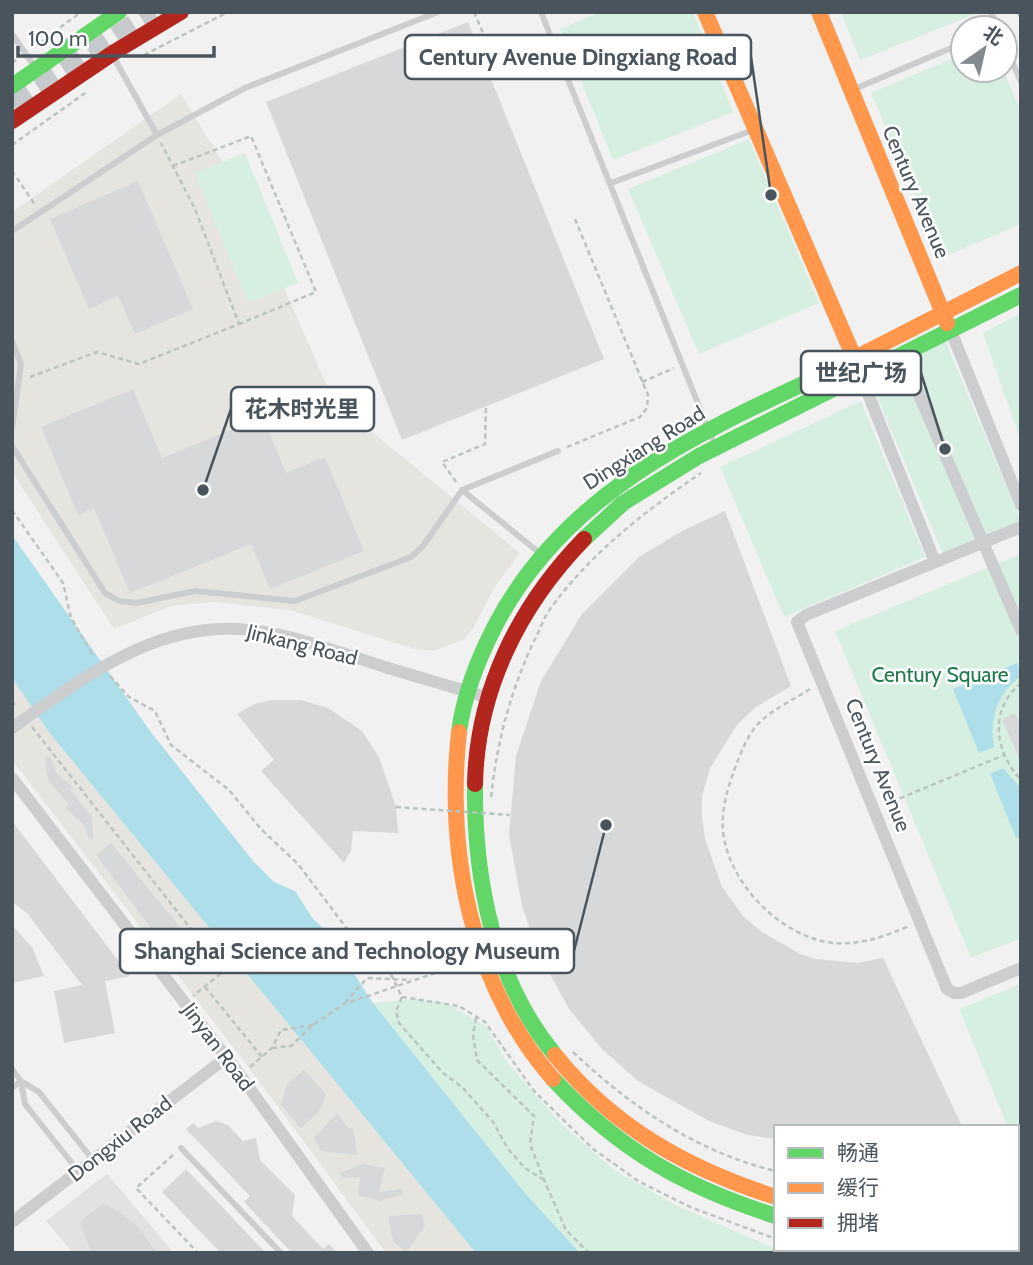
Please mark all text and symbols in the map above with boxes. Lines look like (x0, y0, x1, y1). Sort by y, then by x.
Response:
scale bar (18, 14, 214, 58)
north arrow (949, 14, 1019, 84)
text: 北 (979, 20, 1008, 50)
text: 100 m (28, 26, 87, 51)
callout: Century Avenue Dingxiang Road (405, 35, 751, 79)
text: Century Avenue Dingxiang Road (419, 43, 737, 71)
street label: Century Avenue (877, 122, 956, 262)
callout: 世纪广场 (801, 351, 921, 395)
text: 世纪广场 (815, 359, 907, 387)
callout: 花木时光里 (231, 387, 374, 431)
text: 花木时光里 (245, 395, 360, 423)
street label: Dingxiang Road (578, 400, 709, 495)
street label: Jinkang Road (243, 618, 360, 670)
park label: Century Square (871, 662, 1009, 687)
street label: Century Avenue (840, 694, 917, 835)
callout: Shanghai Science and Technology Museum (120, 929, 574, 973)
text: Shanghai Science and Technology Museum (134, 937, 560, 965)
street label: Jinyan Road (177, 997, 260, 1096)
street label: Dongxiu Road (63, 1090, 176, 1187)
legend (774, 1125, 1019, 1251)
text: 畅通 (837, 1140, 879, 1165)
text: 缓行 (837, 1175, 879, 1200)
text: 拥堵 (837, 1210, 879, 1235)

